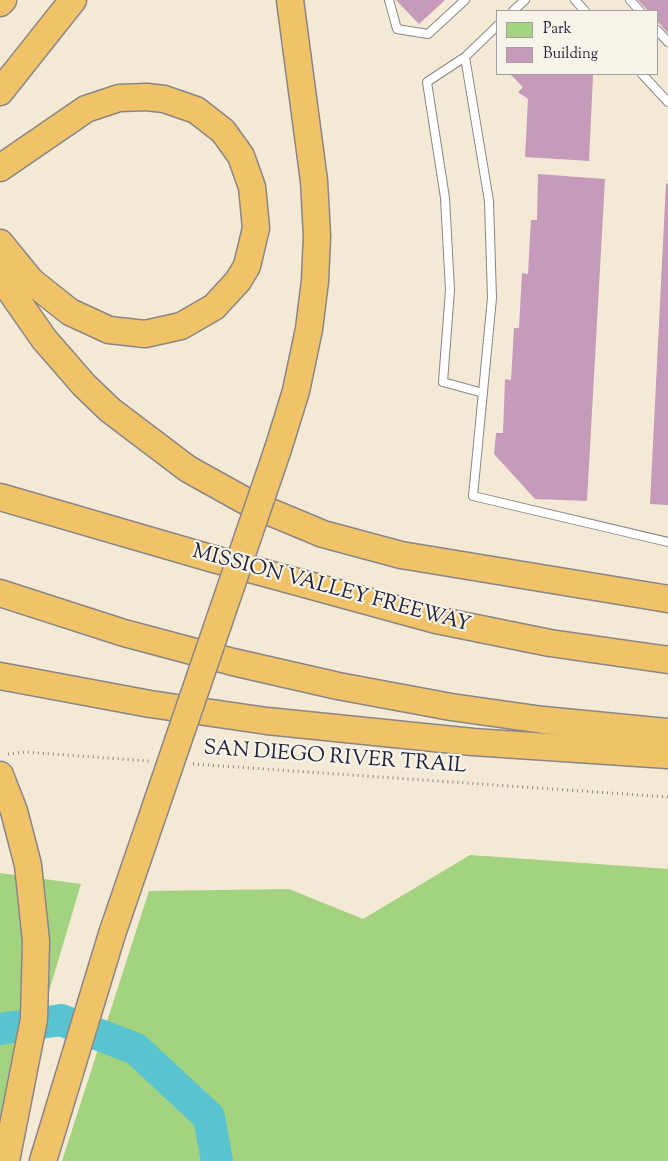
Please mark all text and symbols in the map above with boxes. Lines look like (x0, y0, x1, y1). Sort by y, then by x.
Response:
legend (496, 10, 658, 75)
text: Park (543, 19, 572, 40)
text: Building (543, 44, 598, 65)
street label: MISSION VALLEY FREEWAY (189, 541, 473, 639)
street label: SAN DIEGO RIVER TRAIL (203, 737, 467, 781)

